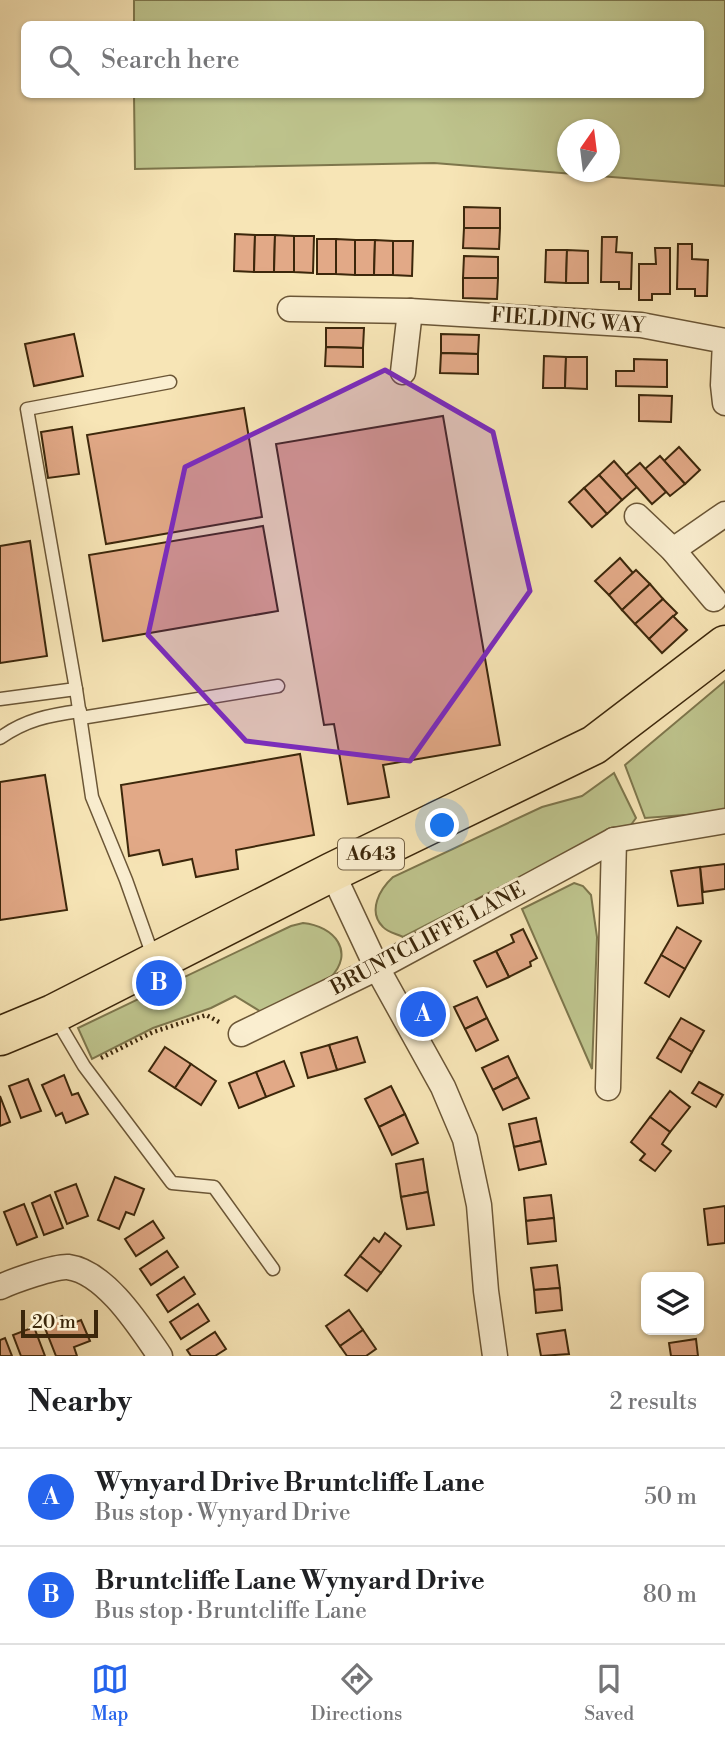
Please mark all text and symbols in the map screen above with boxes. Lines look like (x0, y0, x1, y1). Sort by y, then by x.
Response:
search box (21, 21, 704, 98)
icon: search (45, 41, 83, 79)
text: Search here (101, 44, 240, 76)
north arrow (557, 119, 620, 182)
street label: FIELDING WAY (490, 303, 647, 339)
your location (425, 808, 459, 842)
road number: A643 (338, 838, 404, 870)
street label: BRUNTCLIFFE LANE (325, 877, 530, 1002)
pin: B (136, 957, 182, 1009)
pin: A (400, 988, 446, 1040)
map controls (641, 1272, 704, 1335)
button: layers (641, 1272, 704, 1335)
scale bar (21, 1307, 98, 1339)
text: 20 m (32, 1310, 76, 1334)
text: Nearby (28, 1383, 132, 1421)
text: 2 results (610, 1388, 697, 1416)
text: Wynyard Drive Bruntcliffe Lane (95, 1467, 485, 1499)
text: A (43, 1483, 59, 1511)
text: 50 m (644, 1483, 697, 1511)
text: Bus stop · Wynyard Drive (95, 1499, 351, 1527)
text: Bruntcliffe Lane Wynyard Drive (95, 1565, 485, 1597)
text: B (42, 1581, 60, 1609)
text: 80 m (643, 1581, 697, 1609)
text: Bus stop · Bruntcliffe Lane (95, 1597, 367, 1625)
tab: Map (91, 1660, 129, 1726)
tab: Directions (311, 1660, 402, 1726)
tab: Saved (584, 1660, 634, 1726)

